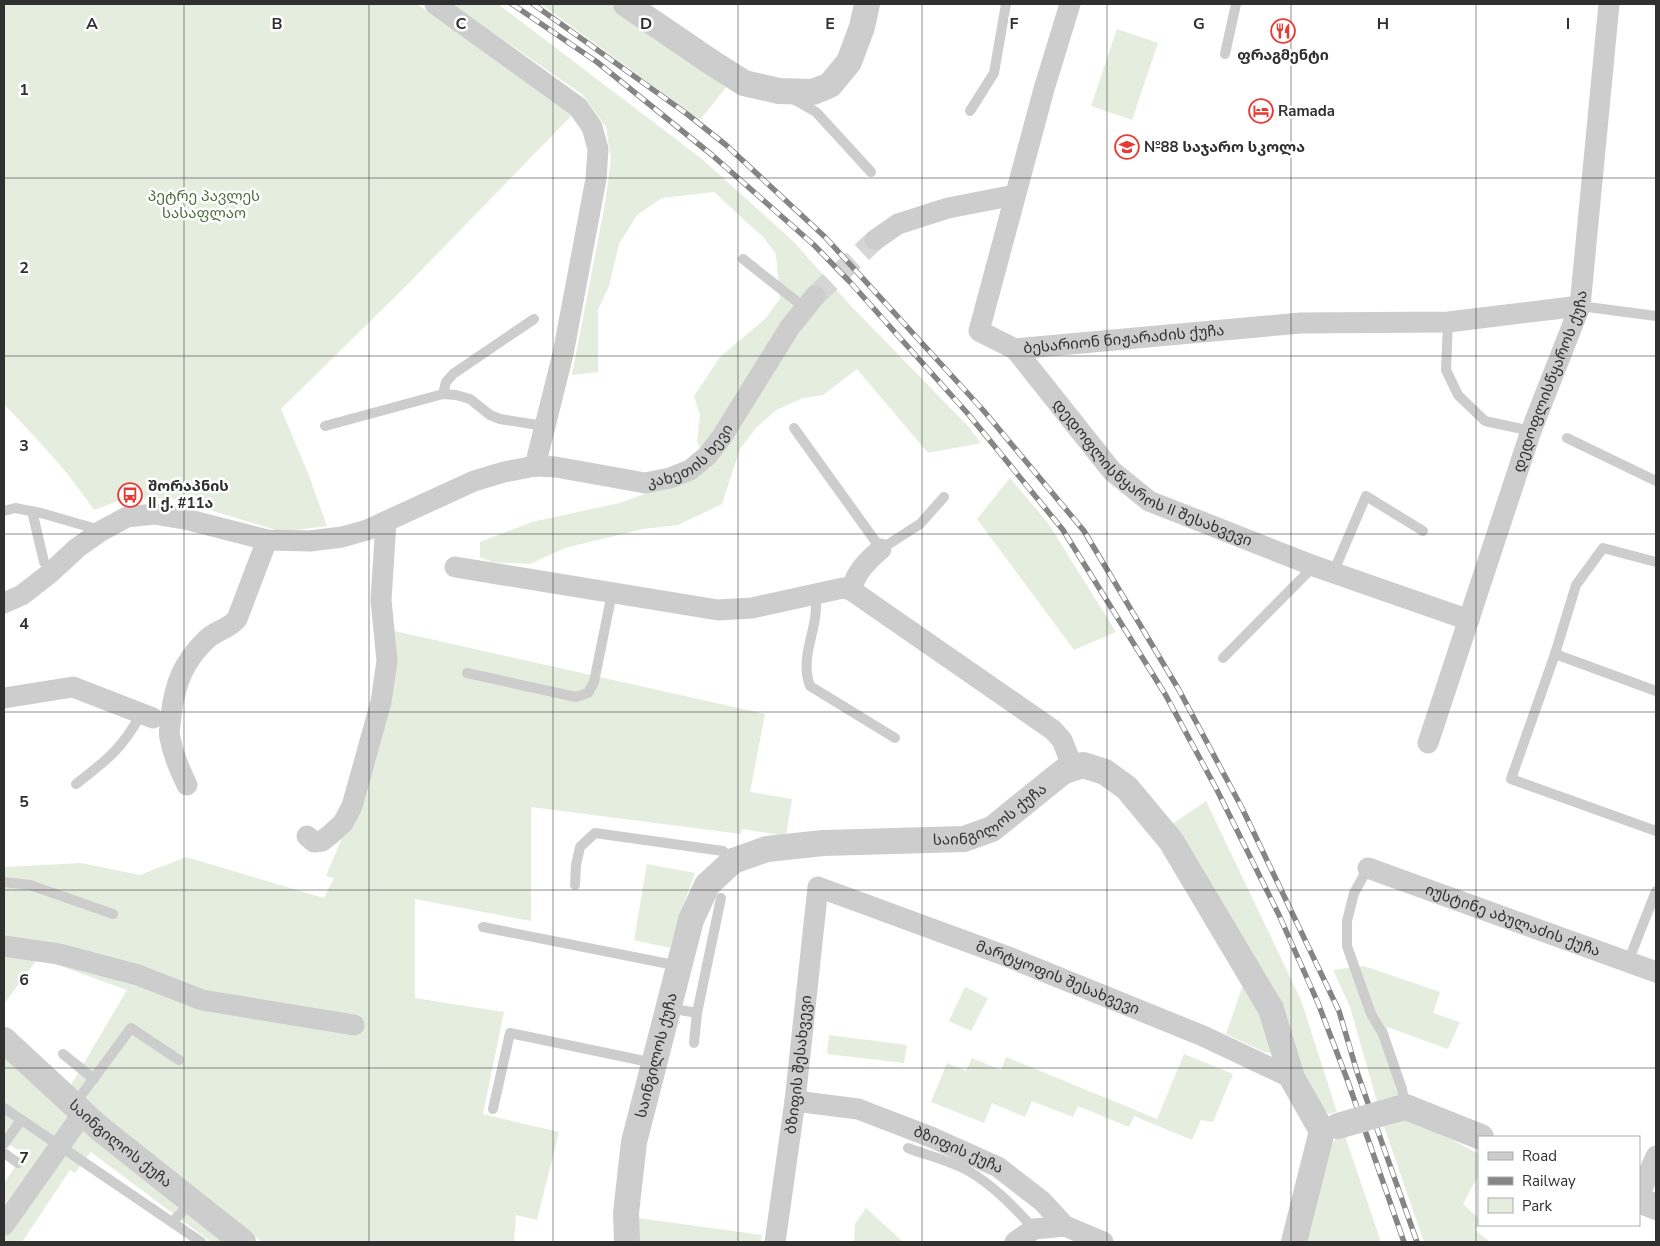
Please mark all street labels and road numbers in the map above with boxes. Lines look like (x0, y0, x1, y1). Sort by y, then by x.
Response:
street label: დედოფლისწყაროს ქუჩა (1508, 290, 1591, 475)
street label: ბესარიონ ნიჟარაძის ქუჩა (1022, 320, 1225, 358)
street label: დედოფლისწყაროს II შესახვევი (1048, 395, 1255, 551)
street label: კახეთის ხევი (645, 420, 737, 492)
street label: საინგილოს ქუჩა (933, 779, 1051, 850)
street label: იუსტინე აბულაძის ქუჩა (1423, 880, 1603, 961)
street label: მარტყოფის შესახვევი (973, 936, 1143, 1019)
street label: საინგილოს ქუჩა (631, 991, 682, 1120)
street label: ბზიფის შესახვევი (780, 994, 816, 1135)
street label: საინგილოს ქუჩა (65, 1095, 176, 1192)
street label: ბზიფის ქუჩა (911, 1121, 1008, 1178)

